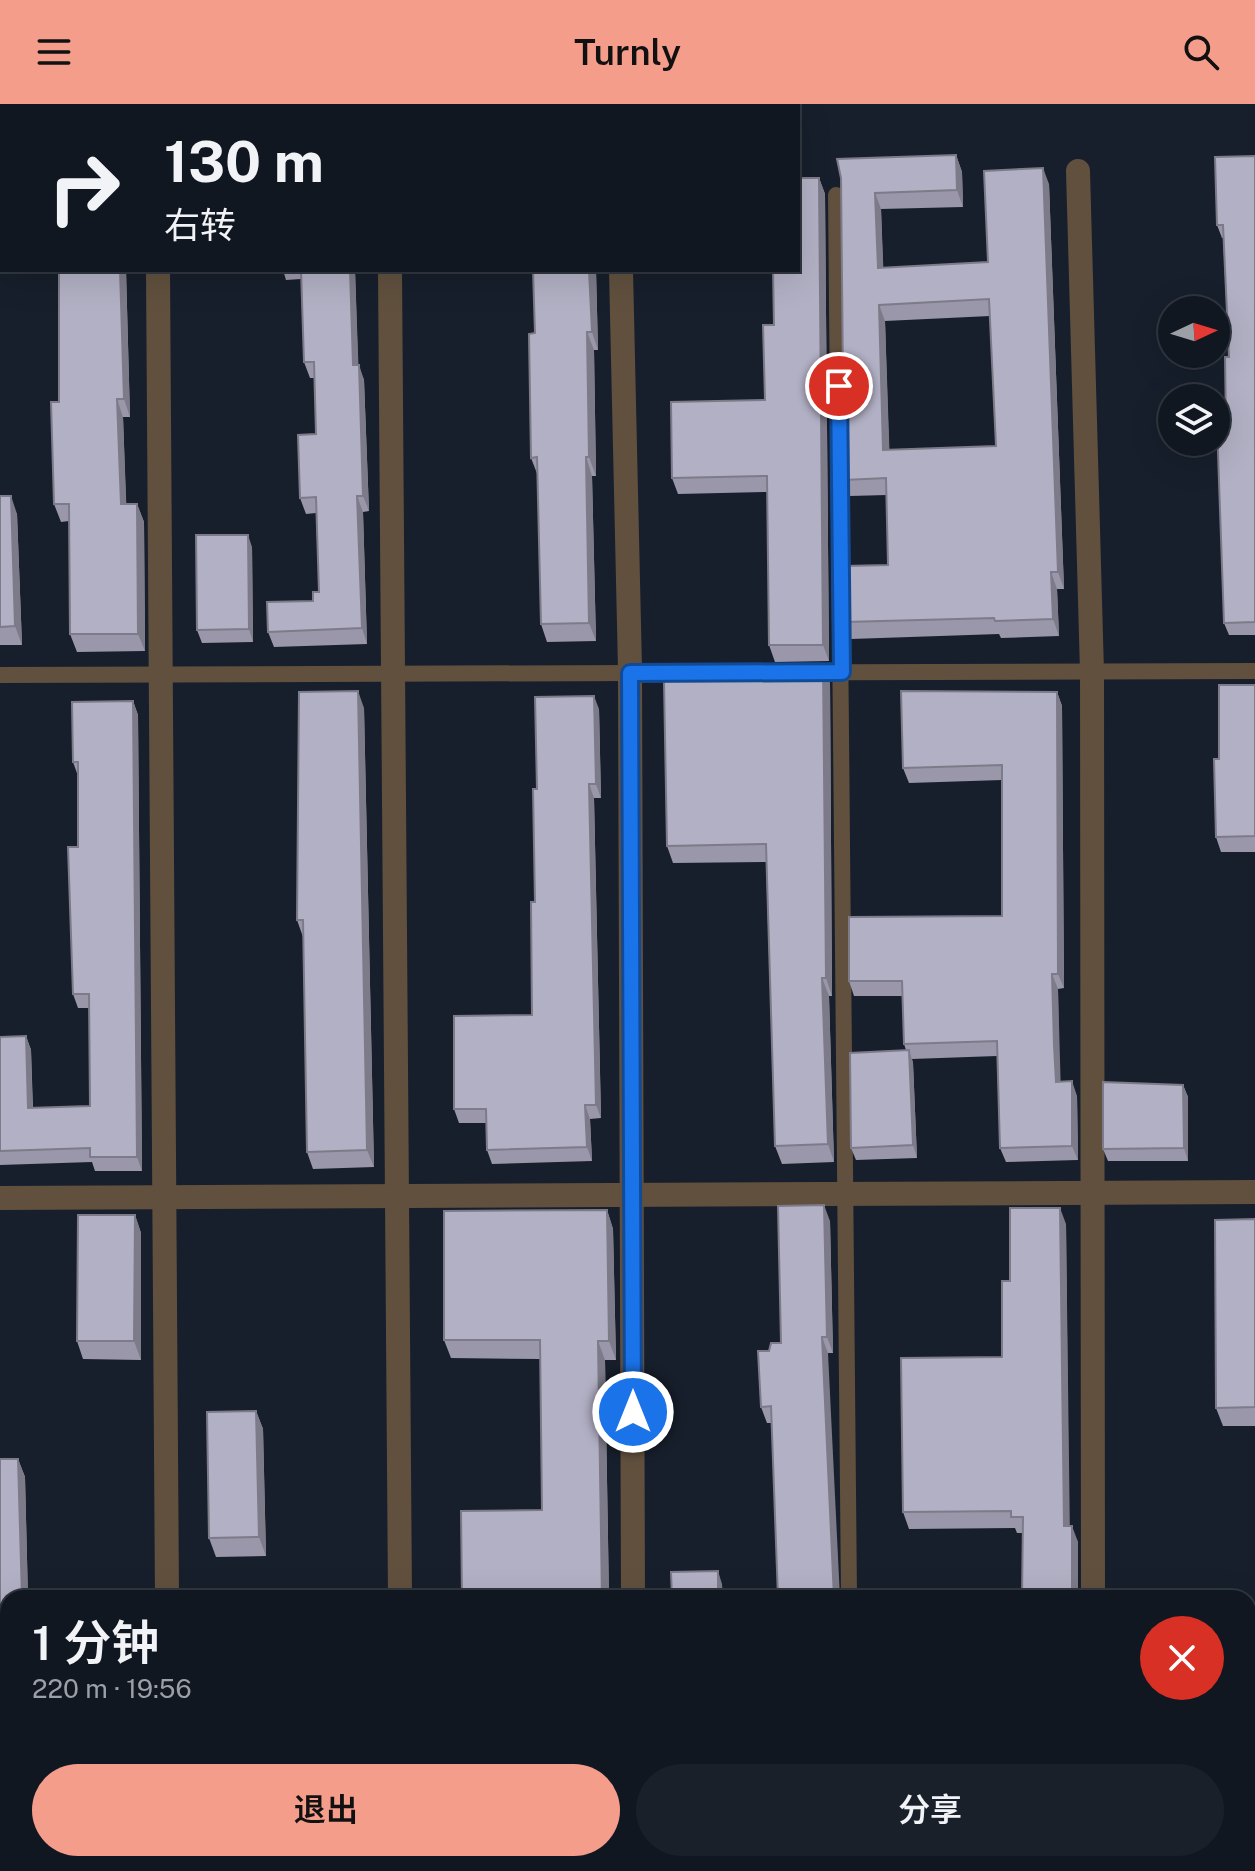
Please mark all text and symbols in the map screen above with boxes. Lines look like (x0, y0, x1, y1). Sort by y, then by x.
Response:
icon: menu (32, 30, 76, 74)
icon: search (1179, 30, 1223, 74)
text: Turnly (574, 31, 681, 73)
text: 130 m (164, 129, 324, 195)
icon: right (32, 136, 136, 240)
text: 右转 (164, 204, 236, 246)
north arrow (1158, 296, 1230, 368)
map controls (1158, 296, 1230, 456)
pin (805, 352, 873, 420)
icon: arrive (817, 364, 861, 408)
button: layers (1158, 384, 1230, 456)
position arrow (591, 1370, 675, 1454)
text: 1 分钟 (32, 1614, 159, 1671)
button: close (1140, 1616, 1224, 1700)
text: 220 m · 19:56 (32, 1673, 192, 1704)
button: 退出 (32, 1764, 620, 1856)
button: 分享 (636, 1764, 1224, 1856)

